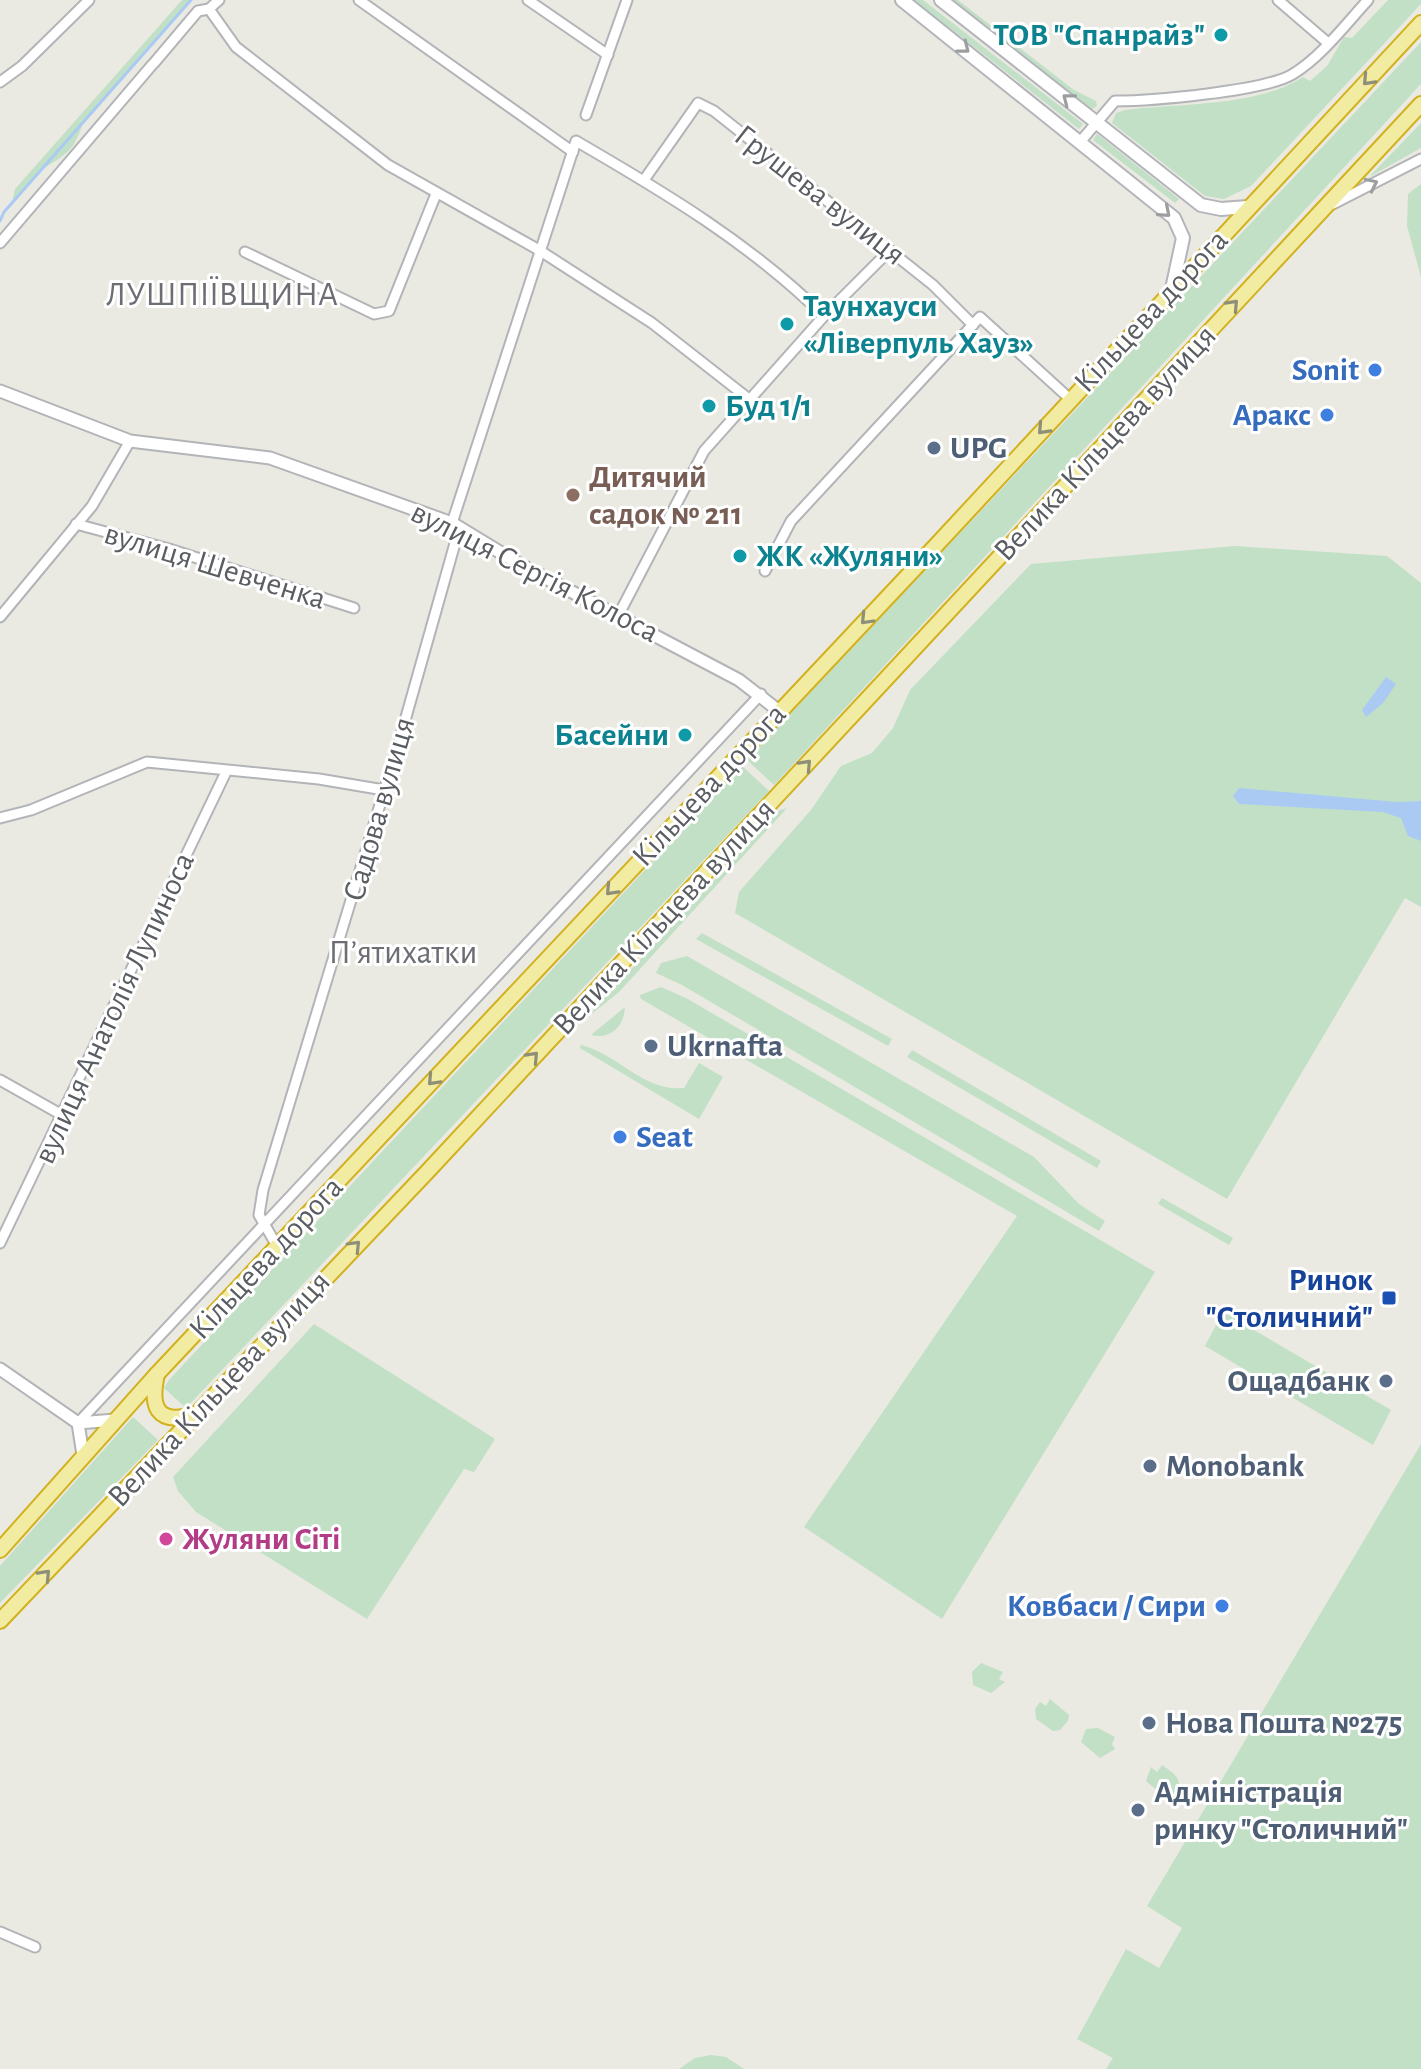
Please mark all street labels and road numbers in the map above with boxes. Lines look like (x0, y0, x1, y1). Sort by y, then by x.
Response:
street label: Грушева вулиця (729, 119, 911, 271)
street label: Кільцева дорога (1068, 224, 1234, 398)
street label: Велика Кільцева вулиця (988, 319, 1222, 567)
street label: вулиця Сергія Колоса (406, 496, 664, 648)
street label: вулиця Шевченка (100, 517, 330, 615)
street label: Кільцева дорога (626, 698, 792, 872)
street label: Садова вулиця (337, 713, 421, 905)
street label: Велика Кільцева вулиця (547, 793, 781, 1041)
street label: вулиця Анатолія Лупиноса (28, 848, 200, 1168)
street label: Кільцева дорога (183, 1171, 349, 1345)
street label: Велика Кільцева вулиця (102, 1265, 336, 1513)

